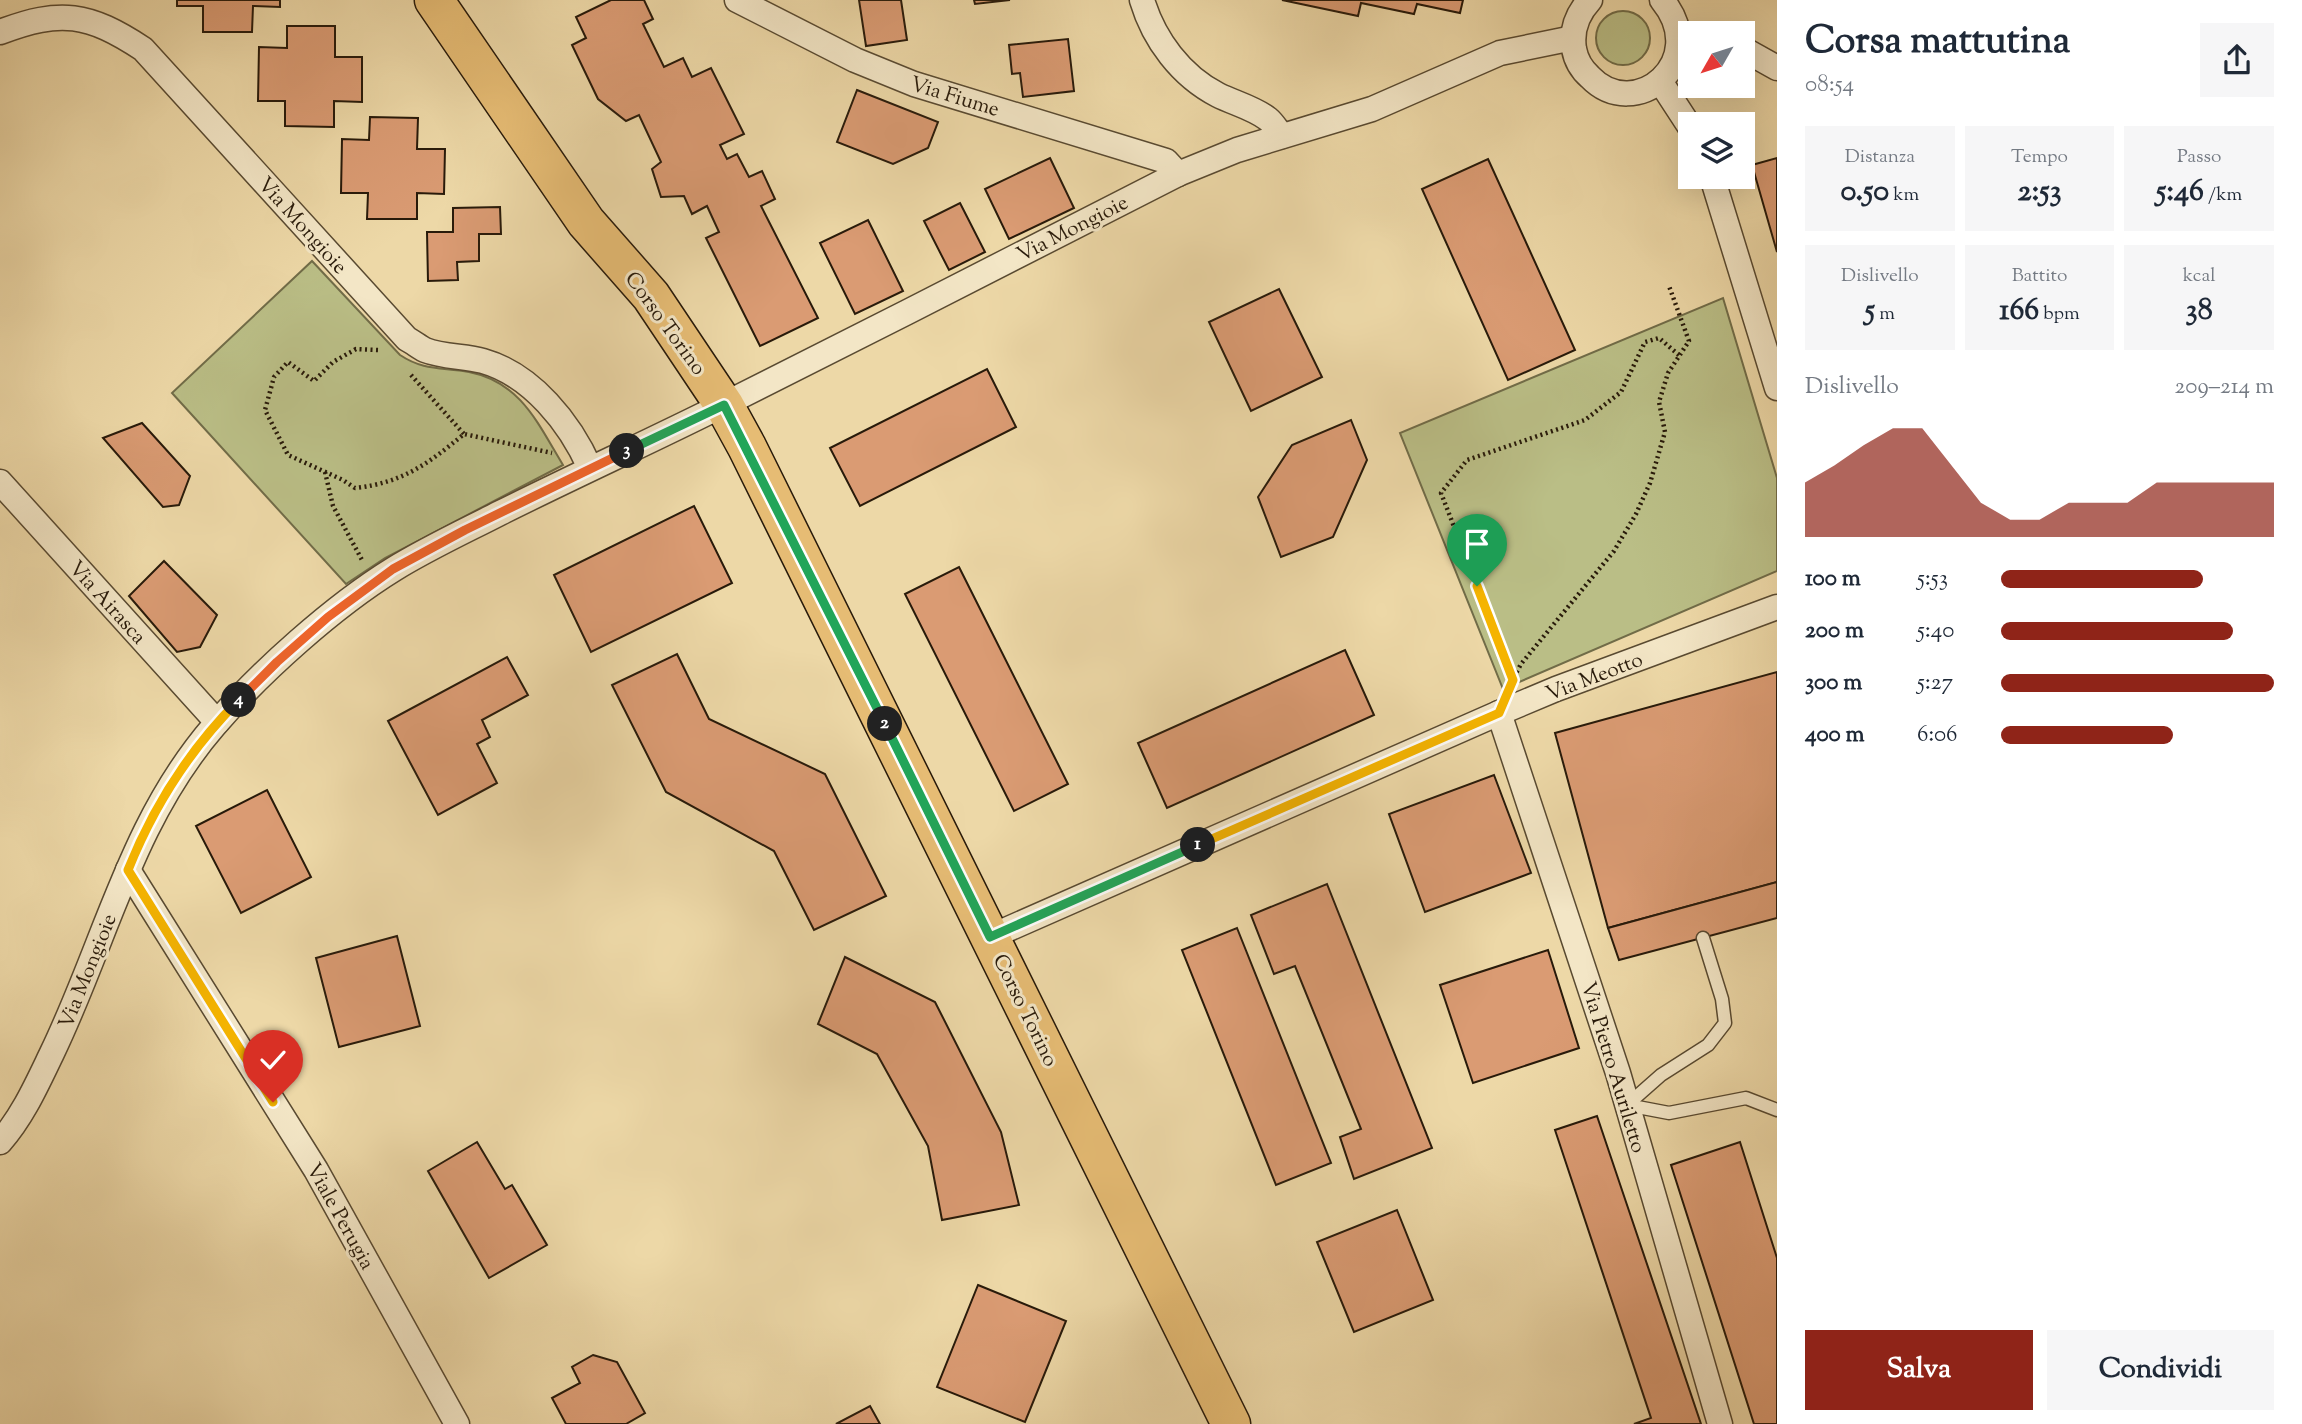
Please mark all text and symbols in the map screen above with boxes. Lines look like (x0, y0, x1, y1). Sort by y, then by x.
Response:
text: Corsa mattutina (1805, 16, 2070, 70)
north arrow (1678, 21, 1755, 98)
map controls (1678, 21, 1755, 189)
button: share (2200, 23, 2274, 97)
text: 08:54 (1805, 69, 1854, 102)
street label: Via Fiume (906, 70, 1003, 126)
button: layers (1678, 112, 1755, 189)
text: Distanza (1845, 144, 1915, 171)
text: Tempo (2011, 144, 2068, 171)
text: Passo (2177, 144, 2221, 171)
street label: Via Mongioie (250, 171, 353, 282)
text: 0.50 (1840, 171, 1889, 214)
text: 2:53 (2017, 171, 2062, 214)
text: 5:46 (2156, 171, 2204, 214)
text: km (1889, 182, 1919, 209)
text: /km (2204, 182, 2242, 209)
street label: Via Mongioie (1012, 189, 1134, 271)
text: Dislivello (1841, 263, 1919, 290)
text: Battito (2012, 263, 2067, 290)
text: kcal (2183, 263, 2215, 290)
street label: Corso Torino (616, 266, 712, 382)
text: 5 (1865, 290, 1875, 333)
text: 166 (1999, 290, 2039, 333)
text: 38 (2186, 290, 2213, 333)
text: m (1875, 301, 1895, 328)
text: bpm (2039, 301, 2080, 328)
text: Dislivello (1805, 371, 1899, 404)
text: 209–214 m (2175, 371, 2274, 404)
pin: 3 (610, 434, 644, 468)
text: 3 (623, 437, 630, 464)
pin (1447, 514, 1507, 586)
icon: arrive (1458, 525, 1496, 563)
street label: Via Airasca (61, 555, 153, 652)
text: 100 m (1805, 563, 1861, 596)
text: 5:53 (1917, 563, 1948, 596)
text: 200 m (1805, 615, 1864, 648)
text: 5:40 (1917, 615, 1954, 648)
street label: Via Meotto (1542, 646, 1648, 710)
text: 300 m (1805, 667, 1862, 700)
text: 5:27 (1917, 667, 1953, 700)
pin: 4 (222, 682, 256, 718)
text: 4 (234, 686, 243, 713)
pin: 2 (868, 706, 903, 742)
text: 2 (880, 710, 889, 737)
text: 400 m (1805, 719, 1865, 752)
text: 6:06 (1917, 719, 1958, 752)
pin: 1 (1180, 828, 1216, 862)
text: 1 (1194, 831, 1201, 858)
street label: Via Mongioie (52, 910, 126, 1034)
street label: Corso Torino (984, 950, 1064, 1072)
street label: Via Pietro Auriletto (1572, 978, 1652, 1157)
pin (243, 1030, 303, 1102)
icon: check (254, 1041, 292, 1079)
street label: Viale Perugia (298, 1158, 381, 1276)
button: Salva (1805, 1330, 2033, 1410)
button: Condividi (2047, 1330, 2274, 1410)

